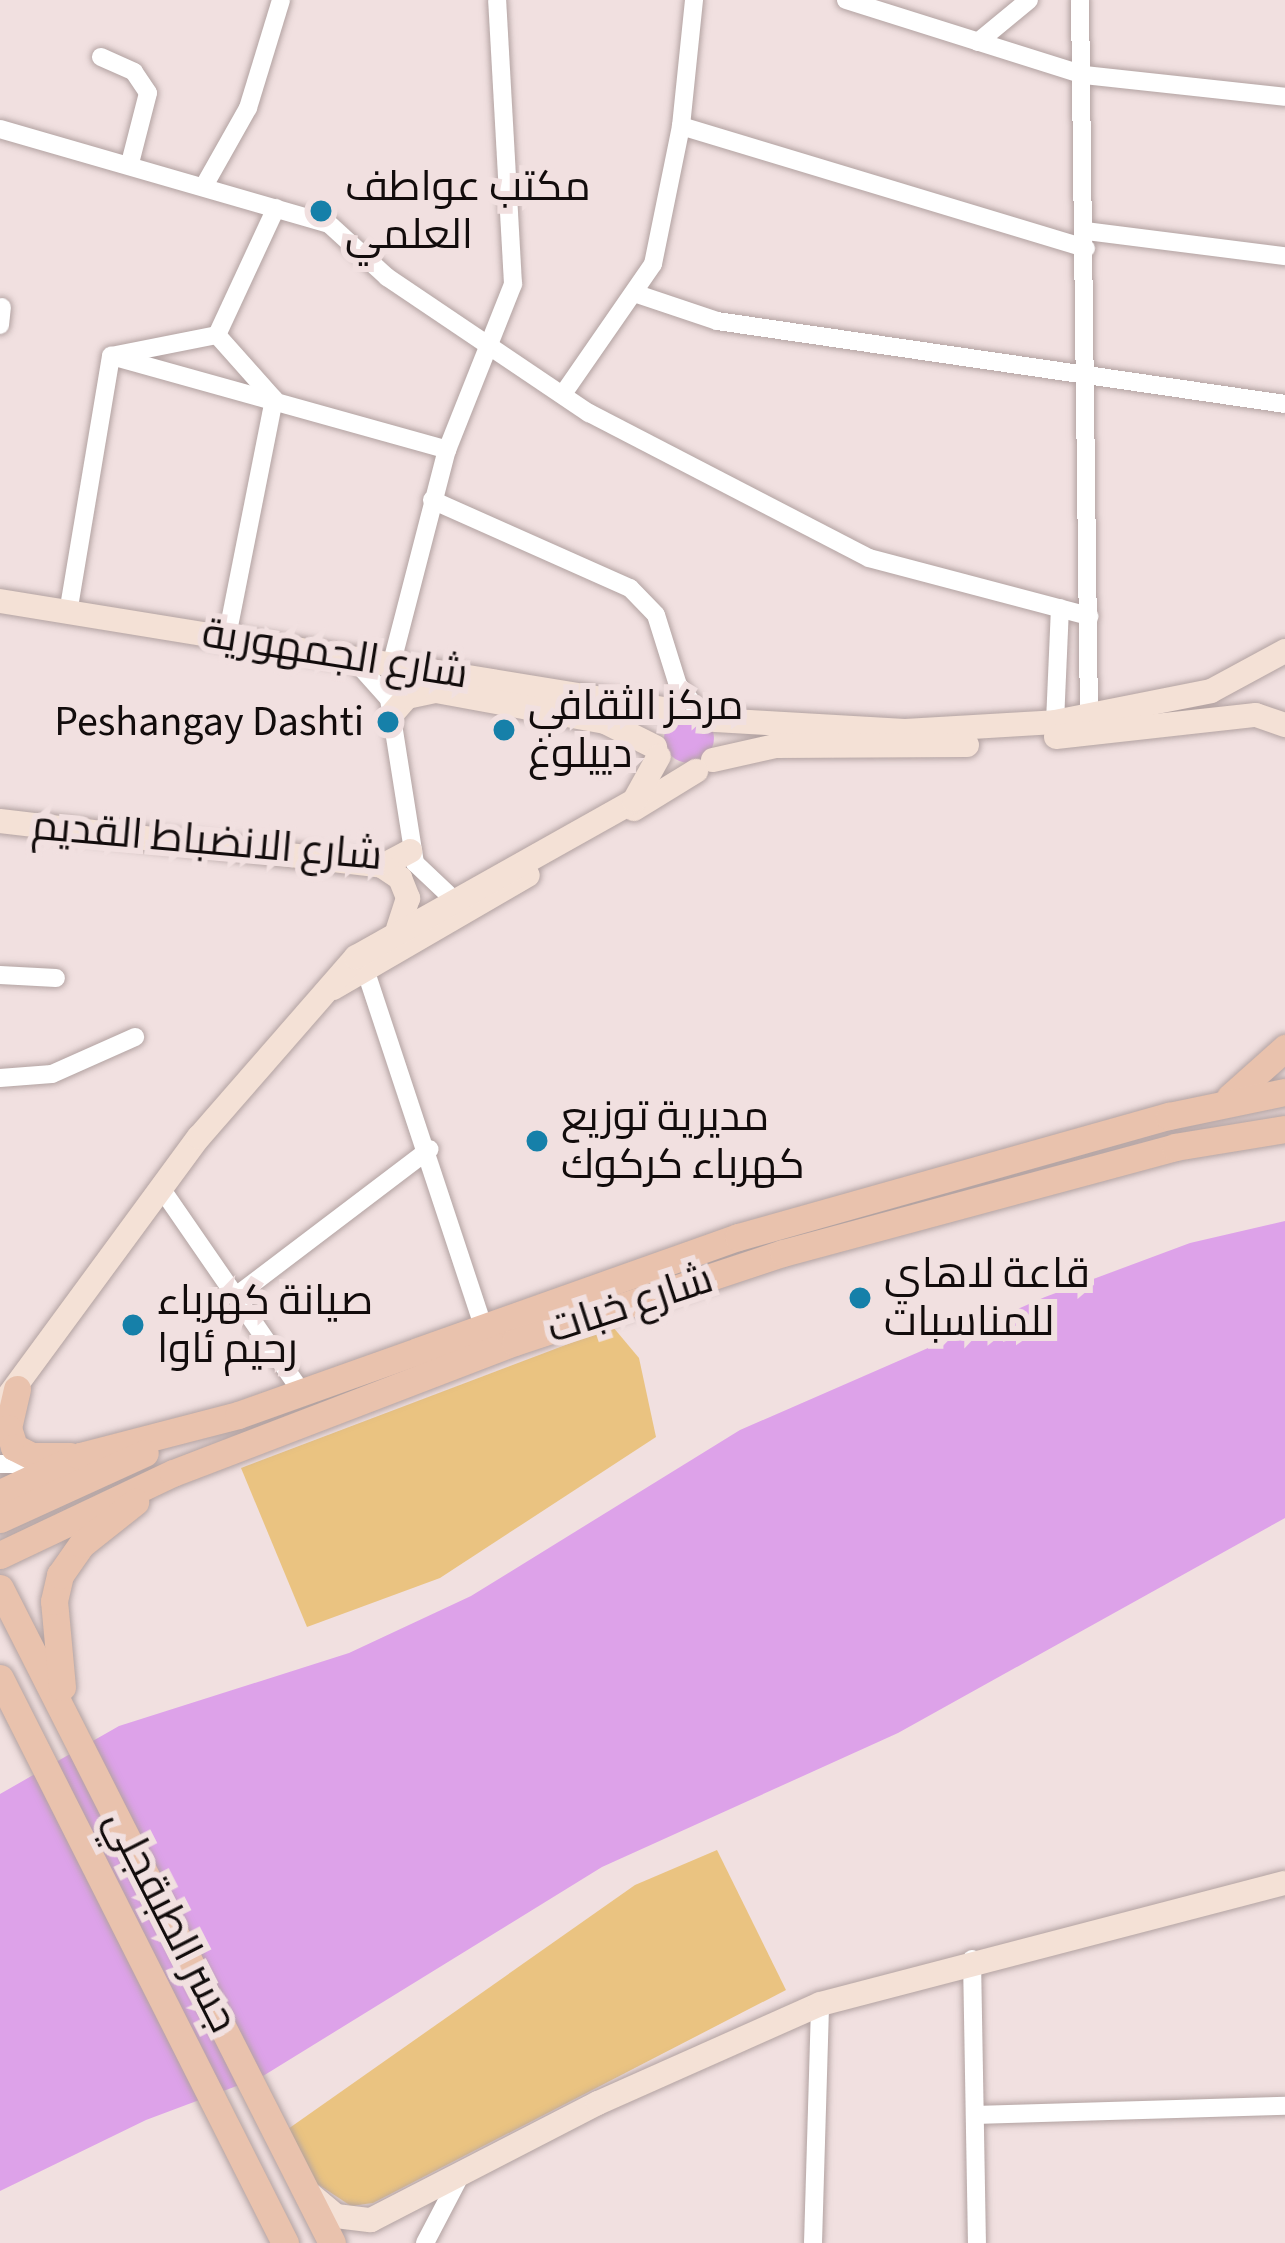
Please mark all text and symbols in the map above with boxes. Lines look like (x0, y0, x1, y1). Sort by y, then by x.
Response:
place label: مكتب عواطف العلمي (345, 162, 591, 260)
marker: مكتب عواطف العلمي (308, 198, 334, 224)
street label: شارع الجمهورية (199, 608, 471, 700)
place label: مركز الثقافي دييلوغ (528, 681, 744, 780)
place label: Peshangay Dashti (54, 697, 364, 747)
marker: Peshangay Dashti (375, 709, 401, 735)
marker: مركز الثقافي دييلوغ (491, 717, 517, 743)
street label: شارع الانضباط القديم (30, 801, 384, 881)
place label: مديرية توزيع كهرباء كركوك (561, 1092, 805, 1190)
marker: مديرية توزيع كهرباء كركوك (524, 1128, 550, 1154)
place label: قاعة لاهاي للمناسبات (884, 1249, 1090, 1348)
street label: شارع خبات (541, 1254, 719, 1354)
place label: صيانة كهرباء رحيم ئاوا (157, 1276, 373, 1374)
marker: قاعة لاهاي للمناسبات (847, 1285, 873, 1311)
marker: صيانة كهرباء رحيم ئاوا (120, 1312, 146, 1338)
street label: جسر الطبقجلي (93, 1801, 249, 2041)

